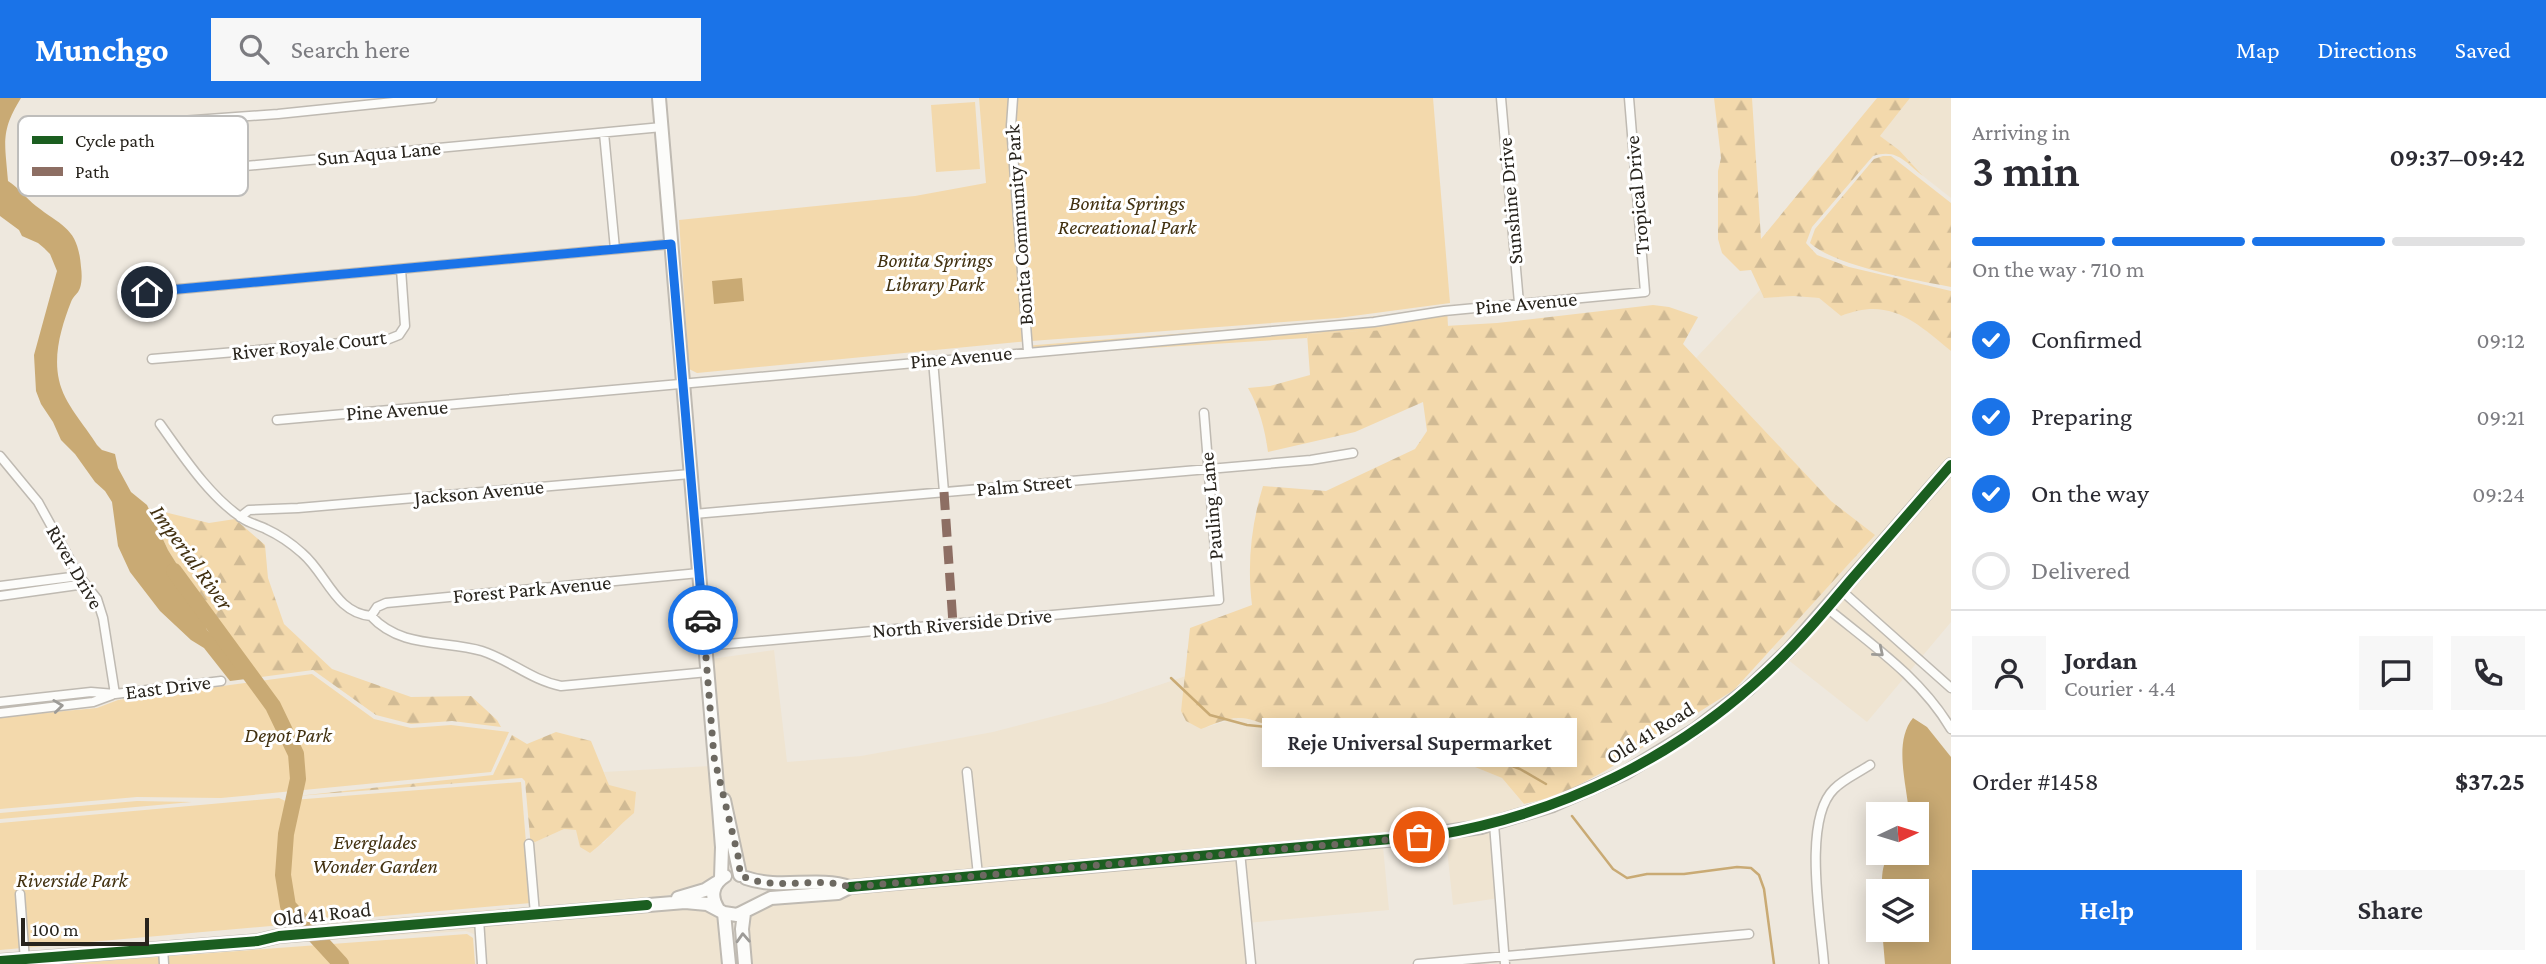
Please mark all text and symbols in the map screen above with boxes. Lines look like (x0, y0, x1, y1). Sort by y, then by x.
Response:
search box (211, 18, 701, 81)
icon: search (235, 30, 273, 68)
text: Munchgo (35, 31, 169, 68)
text: Search here (291, 35, 410, 64)
text: Map (2236, 36, 2280, 63)
text: Directions (2318, 36, 2417, 63)
text: Saved (2455, 36, 2511, 63)
legend (18, 116, 248, 196)
text: Arriving in (1972, 119, 2070, 145)
street label: Bonita Community Park (1000, 124, 1038, 326)
text: Cycle path (75, 130, 155, 151)
street label: Tropical Drive (1620, 135, 1654, 255)
street label: Sun Aqua Lane (316, 136, 442, 170)
street label: Sunshine Drive (1492, 137, 1528, 265)
text: 09:37–09:42 (2389, 143, 2525, 172)
text: 3 min (1972, 145, 2080, 196)
text: Path (75, 161, 110, 182)
park label: Bonita Springs Recreational Park (1058, 191, 1197, 239)
park label: Bonita Springs Library Park (877, 248, 993, 296)
text: On the way · 710 m (1972, 256, 2145, 282)
pin (117, 262, 177, 322)
icon: home (128, 273, 166, 311)
street label: Pine Avenue (1474, 287, 1578, 319)
icon: check (1972, 321, 2010, 359)
street label: River Royale Court (231, 325, 388, 365)
text: Confirmed (2031, 325, 2142, 354)
text: 09:12 (2476, 327, 2525, 353)
street label: Pine Avenue (909, 341, 1013, 373)
street label: Pine Avenue (345, 394, 449, 426)
icon: check (1972, 398, 2010, 436)
text: Preparing (2031, 402, 2132, 431)
text: 09:21 (2476, 404, 2525, 430)
street label: Pauling Lane (1194, 451, 1228, 561)
street label: Palm Street (975, 469, 1074, 501)
street label: Jackson Avenue (411, 474, 545, 510)
icon: check (1972, 475, 2010, 513)
text: On the way (2031, 479, 2149, 508)
text: 09:24 (2472, 481, 2525, 507)
water label: Imperial River (145, 499, 239, 615)
street label: River Drive (41, 521, 109, 613)
text: Delivered (2031, 556, 2130, 585)
street label: Forest Park Avenue (452, 570, 612, 608)
courier (668, 585, 738, 655)
icon: car (684, 601, 722, 639)
street label: North Riverside Drive (871, 603, 1053, 643)
button: person (1972, 636, 2046, 710)
button: chat (2359, 636, 2433, 710)
button: phone (2451, 636, 2525, 710)
one-way arrow (1871, 644, 1884, 656)
text: Jordan (2064, 646, 2138, 675)
street label: East Drive (124, 670, 212, 704)
text: Courier · 4.4 (2064, 675, 2176, 701)
street label: Old 41 Road (1602, 697, 1698, 769)
one-way arrow (52, 699, 64, 714)
callout: Reje Universal Supermarket (1262, 718, 1576, 767)
park label: Depot Park (244, 723, 333, 747)
text: Reje Universal Supermarket (1287, 729, 1552, 755)
text: Order #1458 (1972, 767, 2099, 796)
text: $37.25 (2455, 767, 2525, 796)
north arrow (1866, 802, 1928, 864)
map controls (1866, 802, 1929, 942)
pin (1389, 807, 1449, 867)
icon: bag (1400, 818, 1438, 856)
park label: Everglades Wonder Garden (312, 830, 438, 878)
park label: Riverside Park (16, 868, 128, 892)
button: Help (1972, 870, 2242, 950)
button: Share (2256, 870, 2525, 950)
button: layers (1866, 879, 1929, 942)
street label: Old 41 Road (272, 897, 372, 931)
scale bar (21, 915, 149, 947)
text: 100 m (32, 919, 79, 940)
one-way arrow (736, 933, 751, 944)

